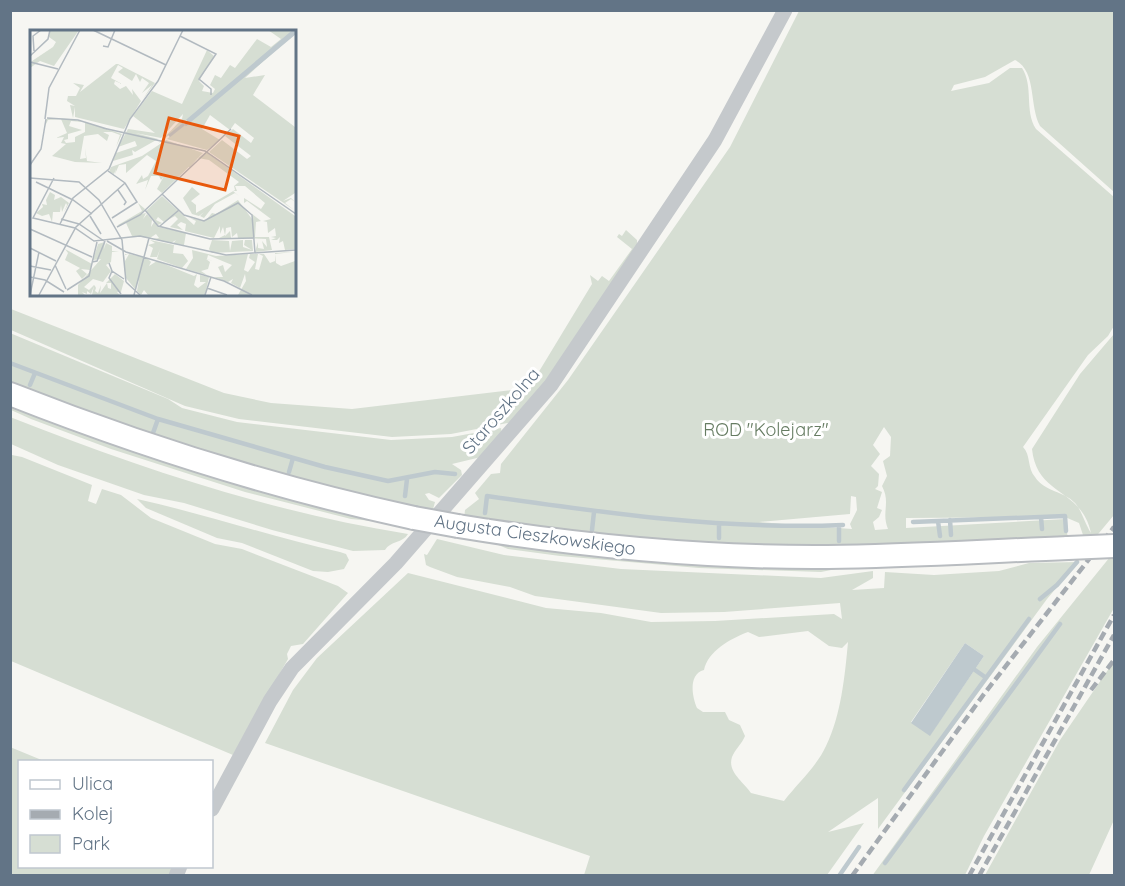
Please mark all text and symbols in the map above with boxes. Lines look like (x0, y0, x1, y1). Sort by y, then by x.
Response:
inset map (30, 30, 296, 296)
street label: Staroszkolna (457, 363, 544, 459)
park label: ROD "Kolejarz" (703, 418, 829, 441)
street label: Augusta Cieszkowskiego (433, 509, 637, 560)
legend (18, 760, 213, 868)
text: Ulica (72, 772, 113, 795)
text: Kolej (72, 802, 114, 825)
text: Park (72, 832, 110, 855)

